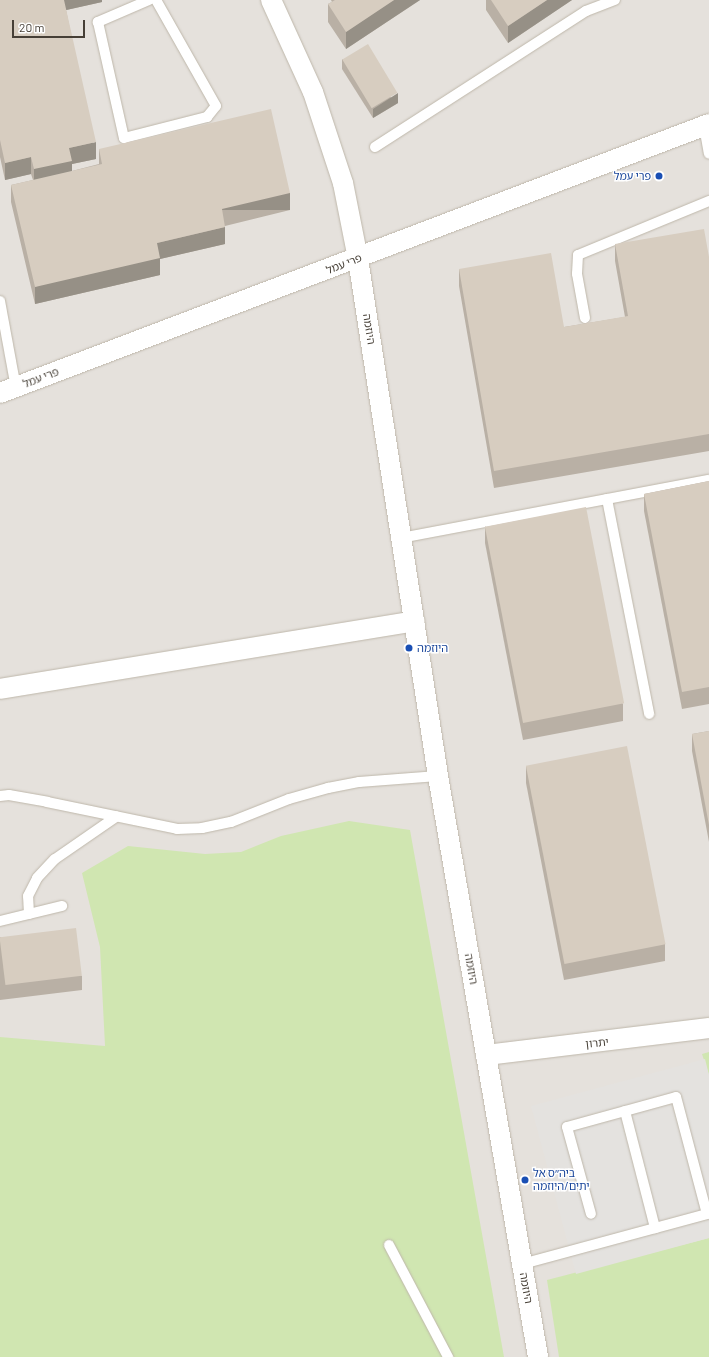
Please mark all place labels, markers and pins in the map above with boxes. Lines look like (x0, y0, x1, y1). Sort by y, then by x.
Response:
place label: פרי עמל (614, 169, 651, 183)
marker: פרי עמל (654, 171, 664, 181)
place label: היוזמה (417, 641, 448, 655)
marker: היוזמה (404, 643, 414, 653)
place label: ביה״ס אל יתים/היוזמה (533, 1167, 589, 1193)
marker: ביה״ס אל יתים/היוזמה (520, 1175, 530, 1185)

